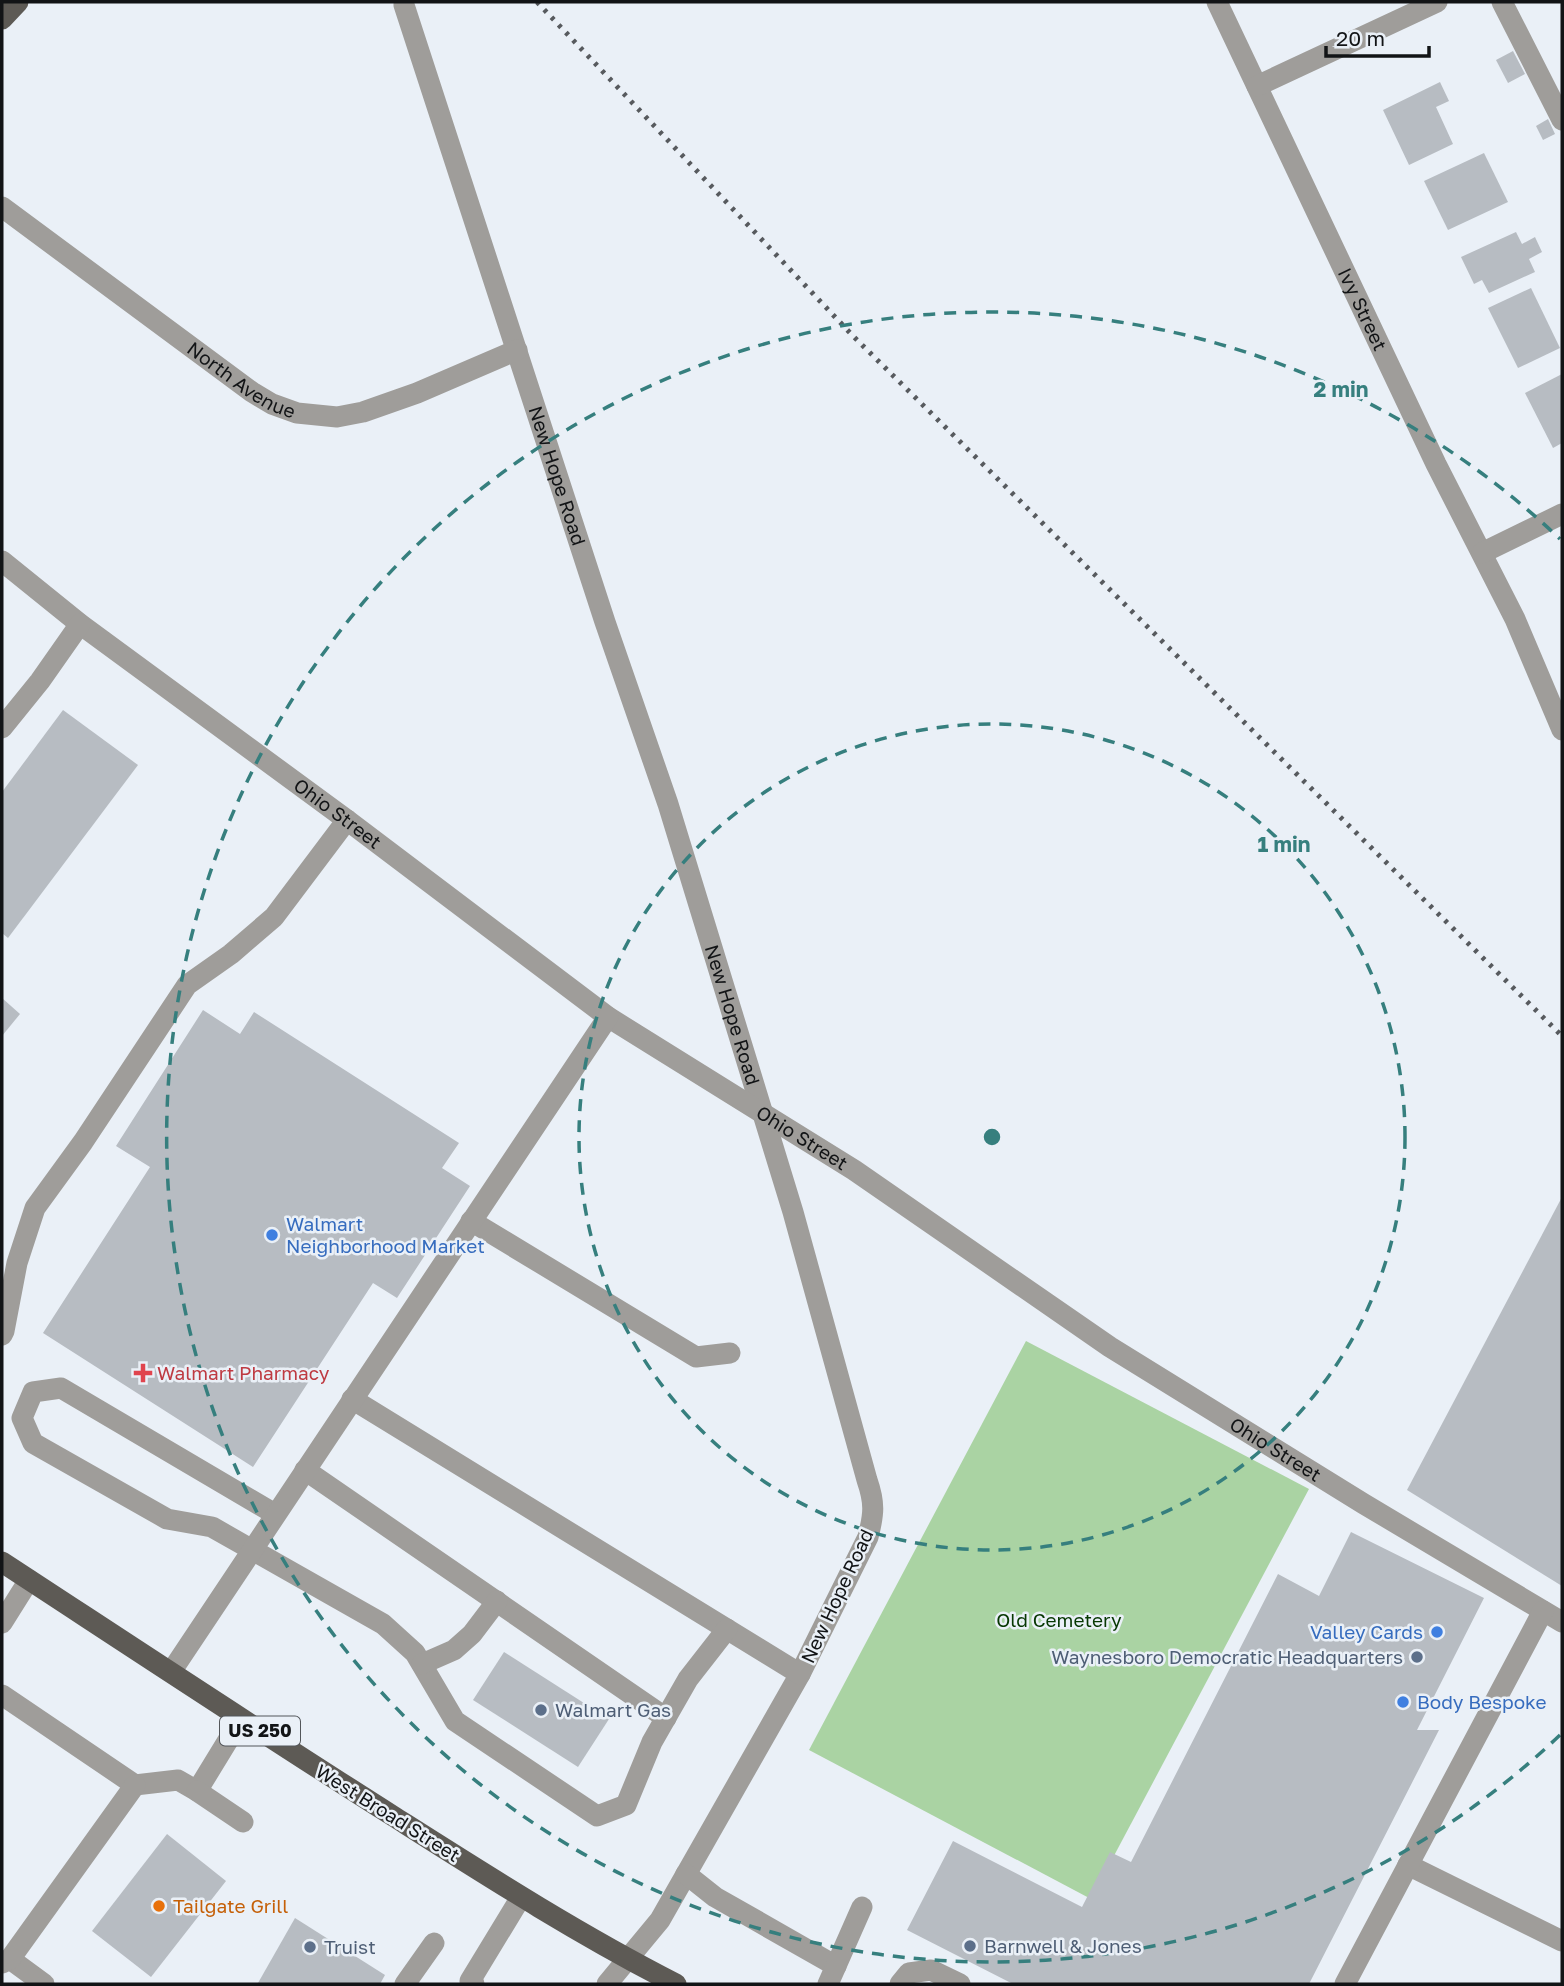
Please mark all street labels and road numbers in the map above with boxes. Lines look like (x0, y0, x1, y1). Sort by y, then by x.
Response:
street label: Ivy Street (1334, 264, 1393, 354)
street label: North Avenue (183, 336, 299, 423)
street label: New Hope Road (524, 403, 591, 548)
street label: Ohio Street (290, 773, 386, 853)
street label: New Hope Road (701, 942, 765, 1088)
street label: Ohio Street (752, 1100, 852, 1174)
street label: Ohio Street (1226, 1412, 1326, 1486)
street label: New Hope Road (795, 1525, 878, 1666)
road number: US 250 (220, 1716, 300, 1746)
street label: West Broad Street (312, 1759, 465, 1866)

